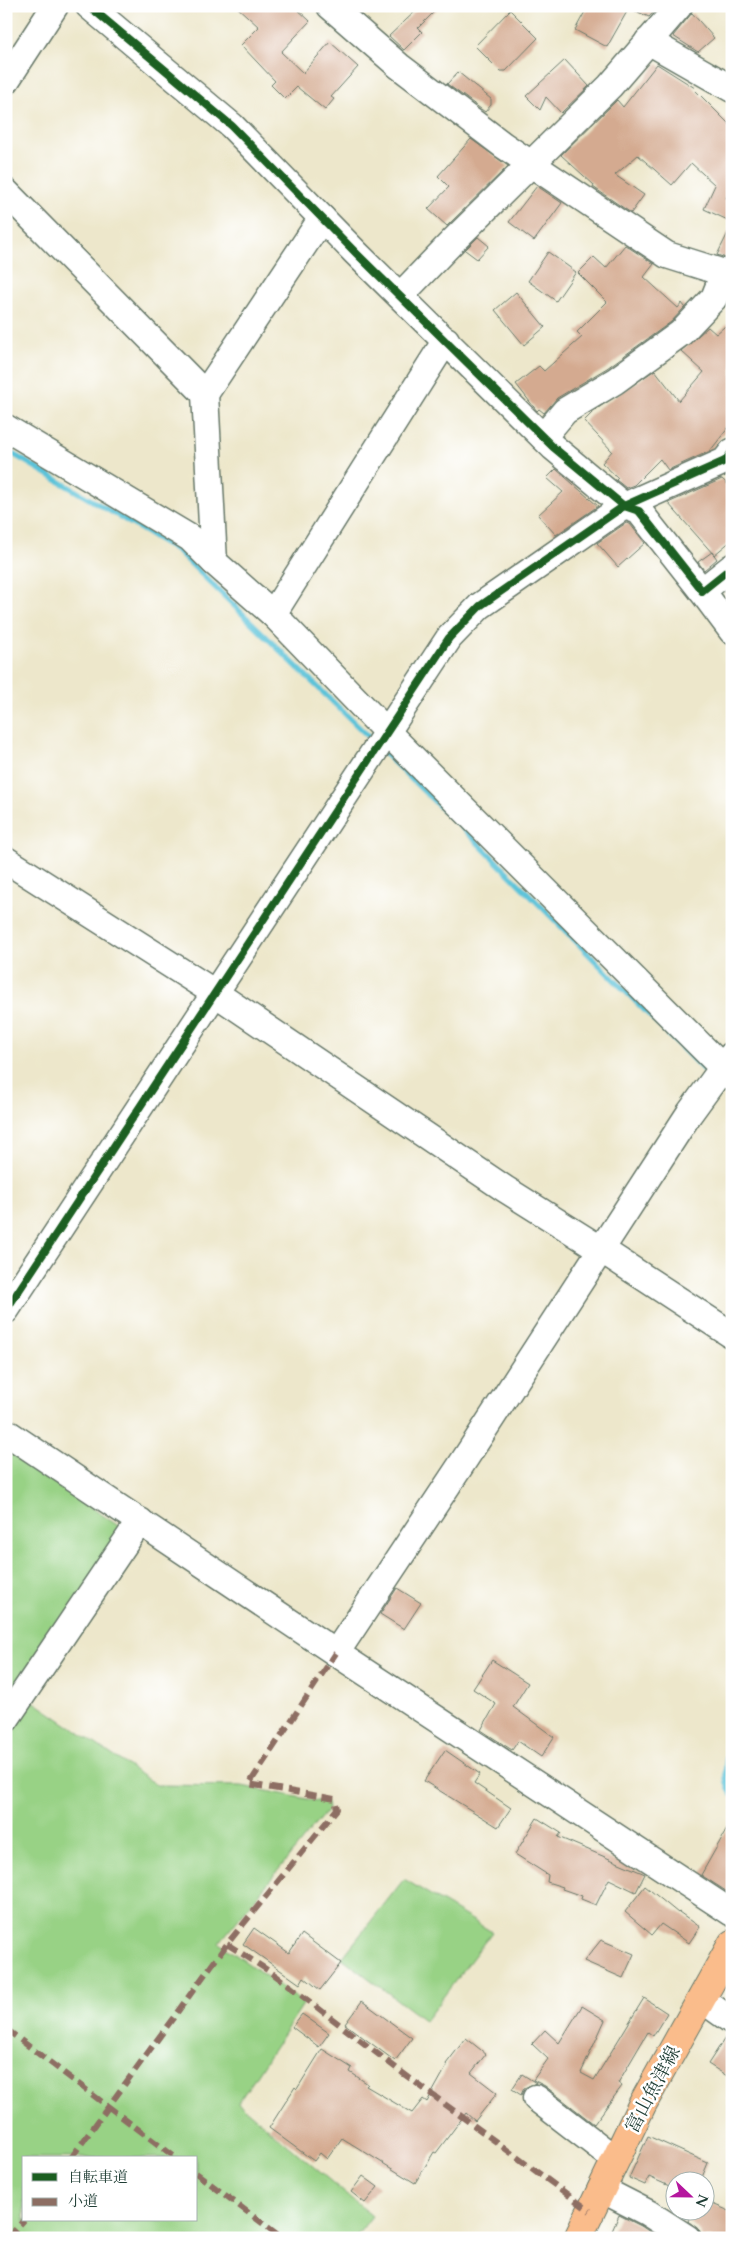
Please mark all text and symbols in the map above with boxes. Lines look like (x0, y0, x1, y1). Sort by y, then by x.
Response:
street label: 富山魚津線 (619, 2041, 687, 2138)
legend (22, 2156, 198, 2222)
text: 自転車道 (68, 2167, 128, 2187)
north arrow (666, 2172, 716, 2222)
text: 小道 (68, 2191, 98, 2211)
text: N (691, 2191, 713, 2210)

